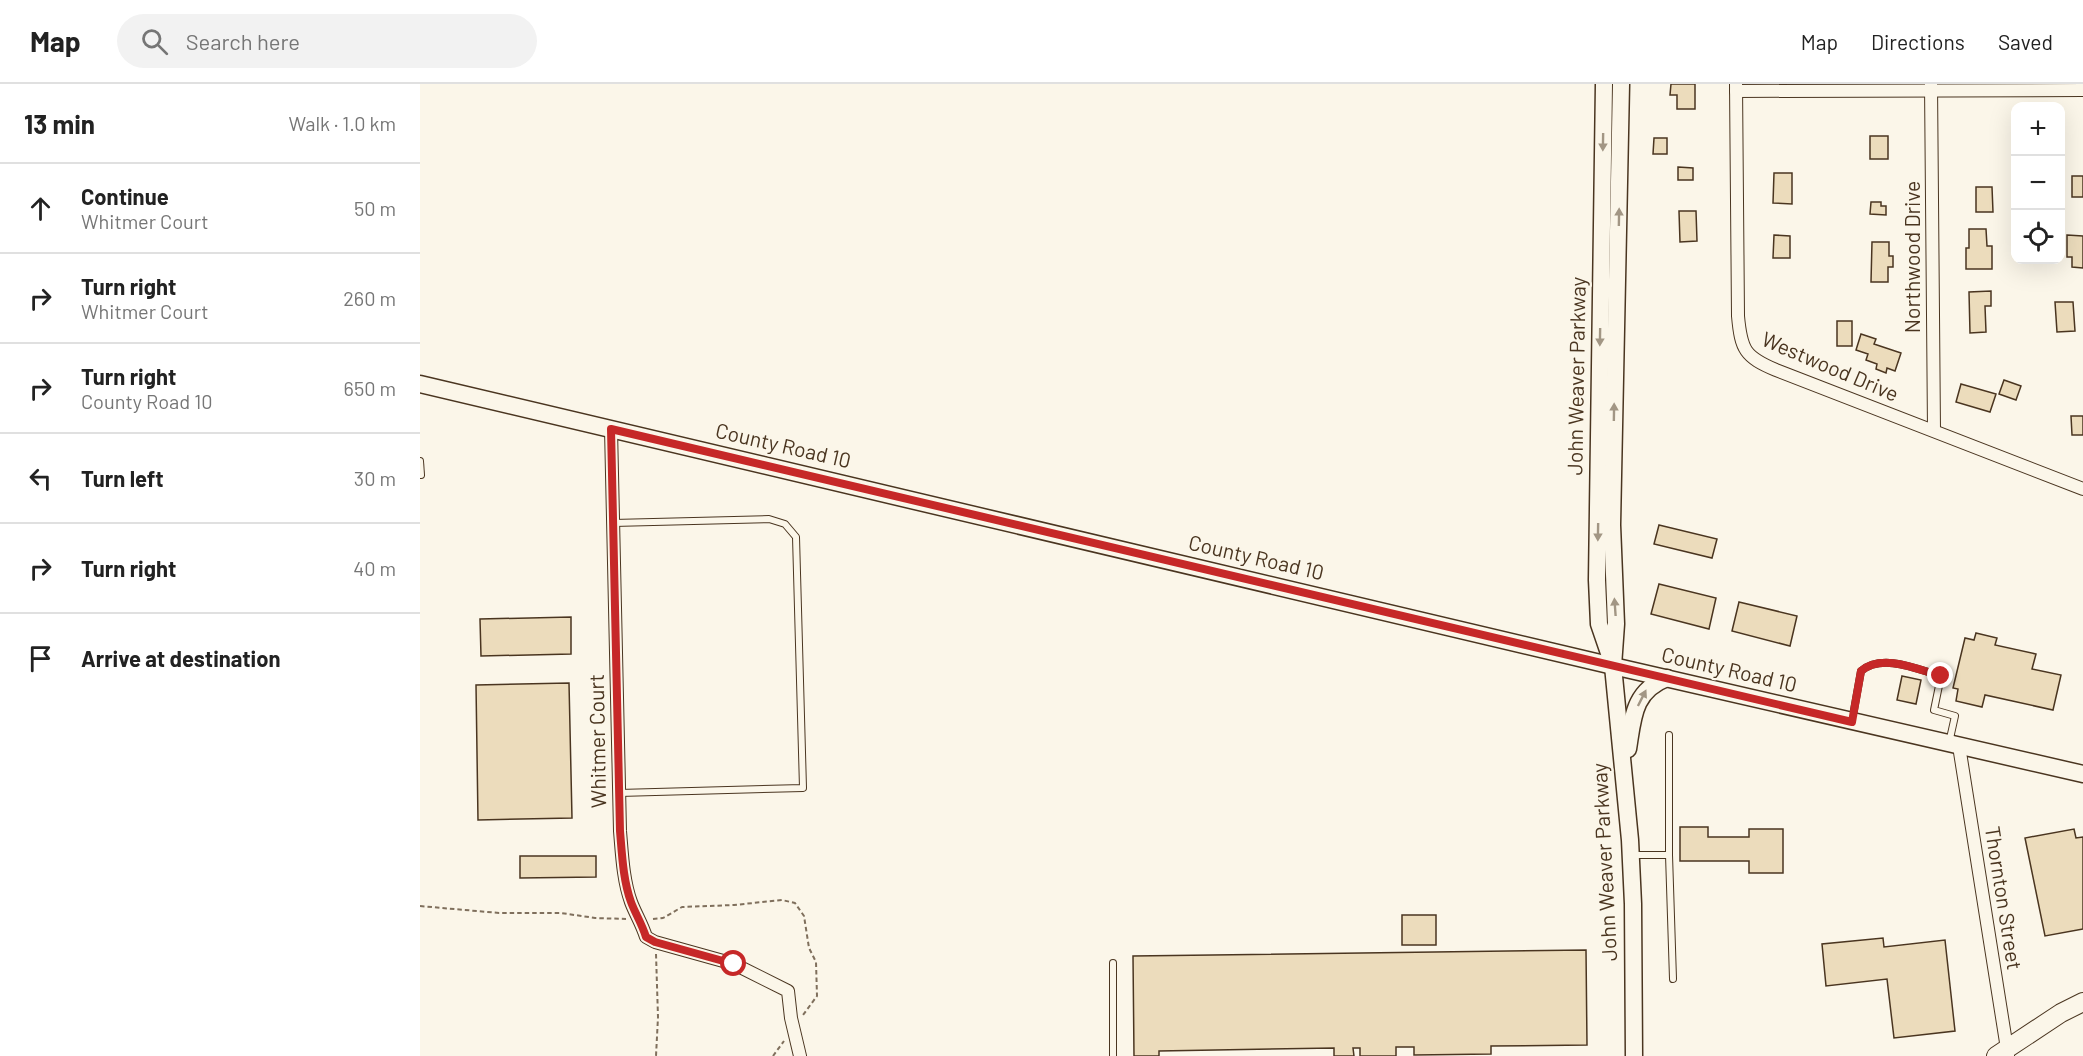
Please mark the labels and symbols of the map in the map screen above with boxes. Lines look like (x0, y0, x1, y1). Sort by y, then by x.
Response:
one-way arrow (1598, 133, 1608, 152)
street label: Northwood Drive (1899, 181, 1924, 333)
one-way arrow (1614, 208, 1623, 227)
street label: John Weaver Parkway (1561, 276, 1590, 475)
street label: Westwood Drive (1758, 326, 1903, 406)
one-way arrow (1596, 328, 1605, 347)
one-way arrow (1610, 403, 1619, 422)
street label: County Road 10 (713, 417, 853, 472)
one-way arrow (1593, 523, 1602, 542)
street label: County Road 10 (1186, 529, 1326, 584)
one-way arrow (1610, 598, 1620, 617)
street label: County Road 10 (1659, 641, 1799, 696)
route end (1927, 662, 1953, 688)
street label: Whitmer Court (583, 674, 610, 808)
one-way arrow (1637, 689, 1647, 706)
street label: John Weaver Parkway (1586, 762, 1621, 962)
street label: Thornton Street (1981, 824, 2028, 971)
route start (720, 950, 746, 976)

